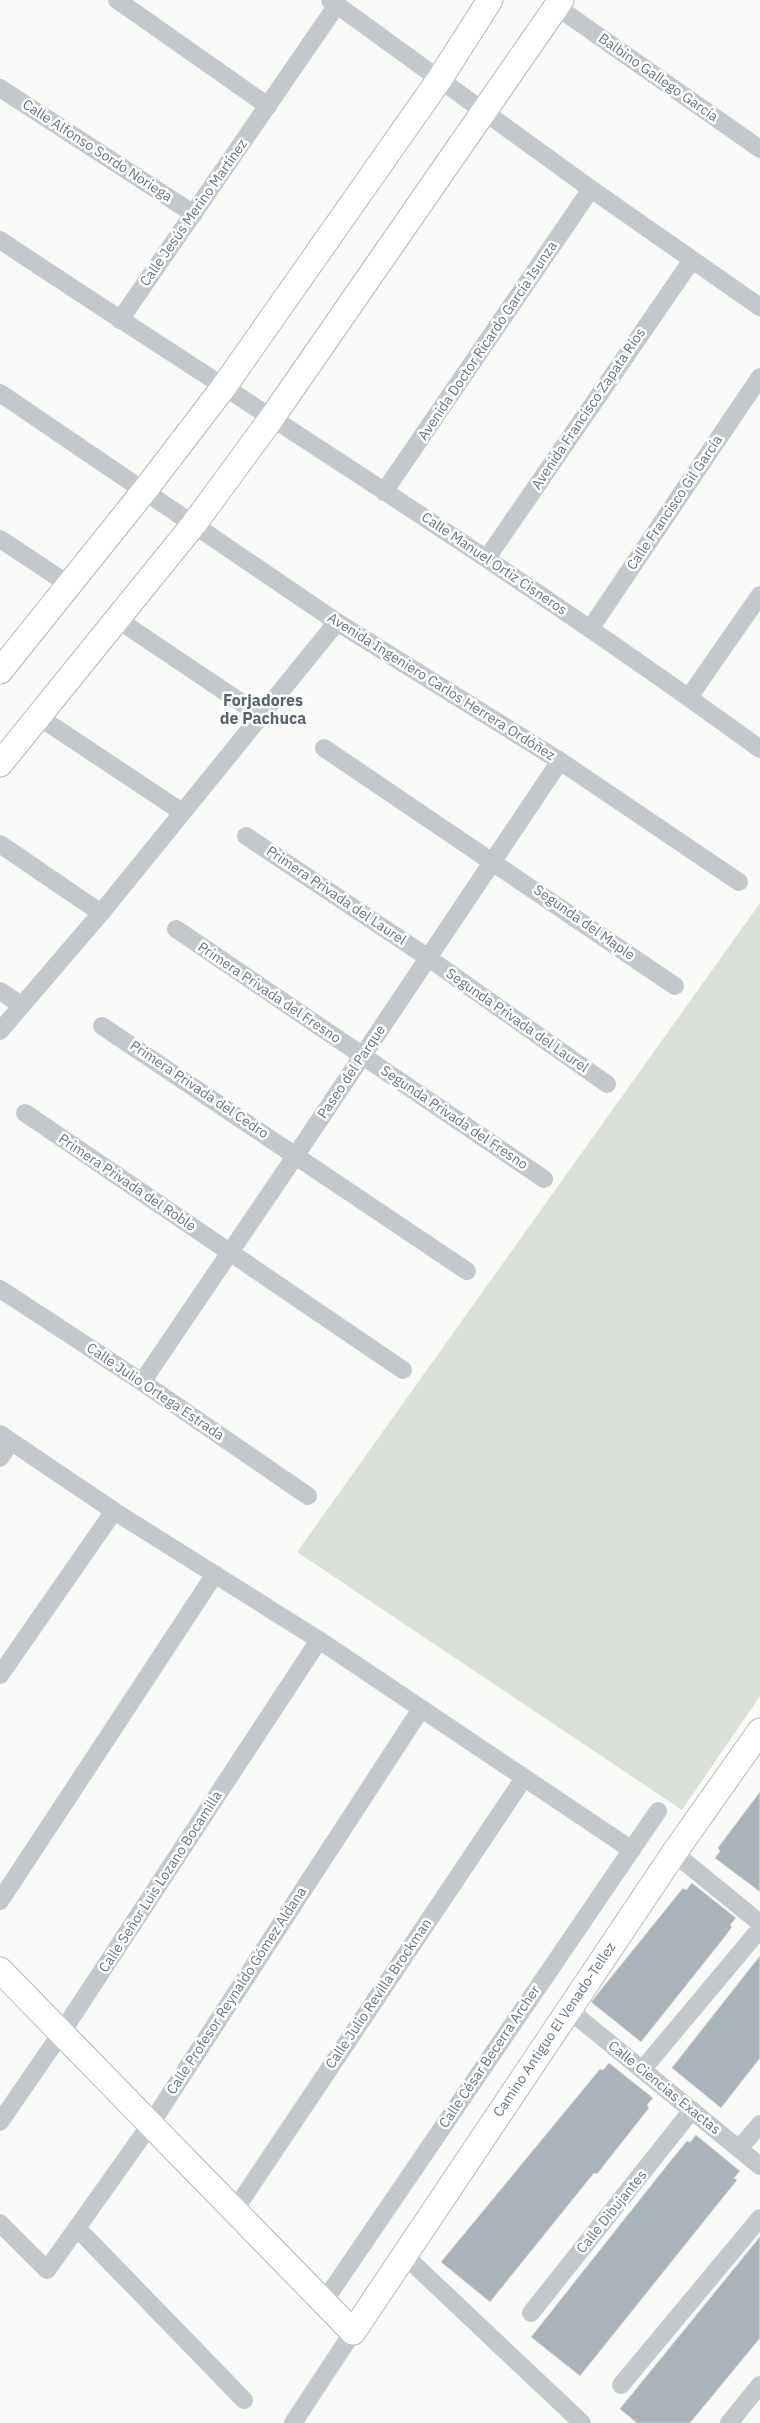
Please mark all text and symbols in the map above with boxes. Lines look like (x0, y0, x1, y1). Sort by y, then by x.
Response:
street label: Balbino Gallego García (595, 30, 721, 126)
street label: Calle Alfonso Sordo Noriega (19, 96, 175, 206)
street label: Calle Jesús Merino Martínez (137, 136, 251, 290)
street label: Avenida Doctor Ricardo García Isunza (415, 238, 561, 444)
street label: Avenida Francisco Zapata Ríos (529, 325, 649, 493)
street label: Calle Francisco Gil García (624, 432, 726, 574)
street label: Calle Manuel Ortiz Cisneros (418, 509, 570, 619)
street label: Avenida Ingeniero Carlos Herrera Ordóñez (324, 610, 558, 764)
district label: Forjadores de Pachuca (220, 691, 306, 729)
street label: Primera Privada del Laurel (263, 843, 409, 949)
street label: Segunda del Maple (530, 882, 638, 964)
street label: Primera Privada del Fresno (194, 939, 344, 1047)
street label: Segunda Privada del Laurel (443, 965, 591, 1077)
street label: Paseo del Parque (315, 1022, 389, 1122)
street label: Primera Privada del Cedro (127, 1037, 271, 1143)
street label: Segunda Privada del Fresno (377, 1062, 531, 1174)
street label: Primera Privada del Roble (55, 1131, 199, 1235)
street label: Calle Julio Ortega Estrada (83, 1340, 227, 1444)
street label: Calle Señor Luis Lozano Bocamilla (96, 1788, 226, 1976)
street label: Calle Profesor Reynaldo Gómez Aldana (164, 1884, 310, 2098)
street label: Calle Julio Revilla Brockman (322, 1916, 436, 2072)
street label: Camino Antiguo El Venado-Tellez (490, 1940, 620, 2120)
street label: Calle César Becerra Archer (436, 1983, 544, 2131)
street label: Calle Ciencias Exactas (604, 2038, 724, 2138)
street label: Calle Dibujantes (573, 2167, 651, 2257)

